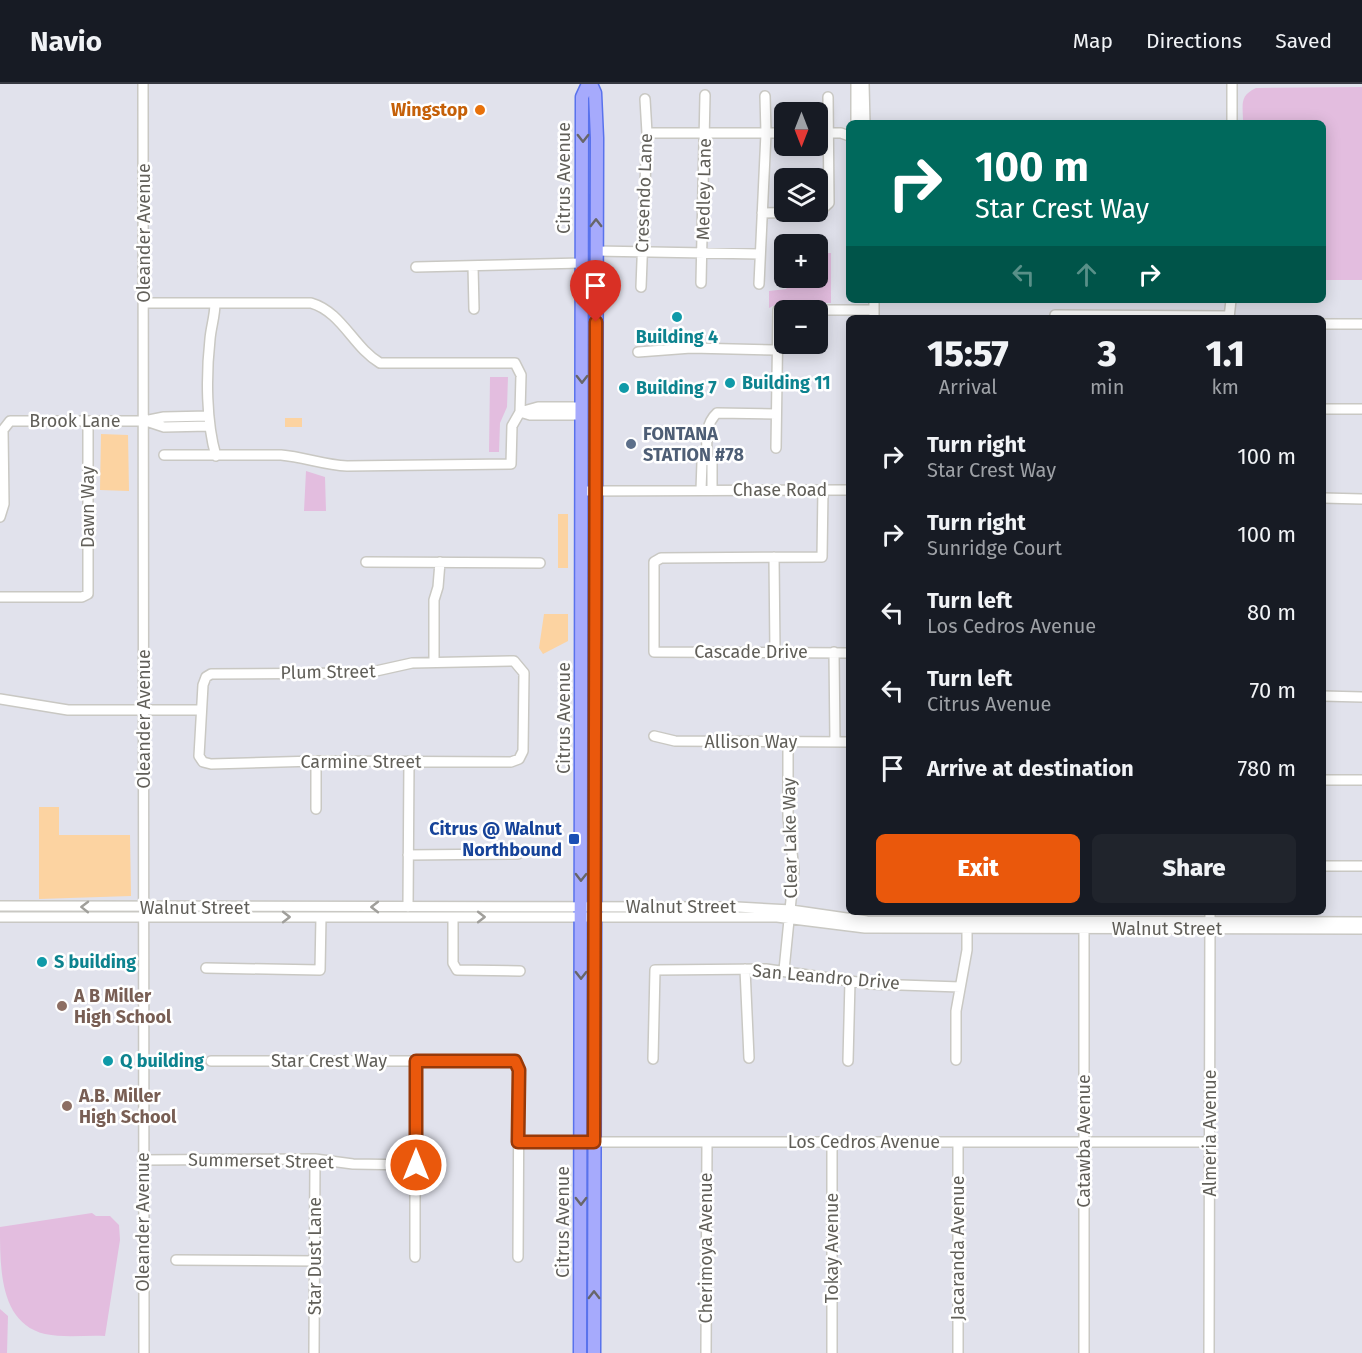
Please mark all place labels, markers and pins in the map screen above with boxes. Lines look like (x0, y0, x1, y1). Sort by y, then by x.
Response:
place label: Wingstop (391, 99, 468, 121)
marker: Wingstop (473, 103, 487, 117)
pin (570, 260, 621, 322)
marker: Building 4 (670, 310, 684, 324)
place label: Building 4 (636, 326, 718, 348)
place label: Building 11 (742, 372, 831, 394)
marker: Building 11 (723, 376, 737, 390)
place label: Building 7 (636, 377, 717, 399)
marker: Building 7 (617, 381, 631, 395)
place label: FONTANA STATION #78 (643, 423, 744, 466)
marker: FONTANA STATION #78 (624, 437, 638, 451)
place label: Citrus @ Walnut Northbound (429, 818, 563, 861)
marker: Citrus @ Walnut Northbound (567, 832, 581, 846)
place label: S building (54, 951, 136, 973)
marker: S building (35, 955, 49, 969)
place label: A B Miller High School (73, 985, 172, 1028)
marker: A B Miller High School (55, 999, 69, 1013)
place label: Q building (120, 1050, 204, 1072)
marker: Q building (101, 1054, 115, 1068)
place label: A.B. Miller High School (78, 1085, 177, 1128)
marker: A.B. Miller High School (60, 1099, 74, 1113)

